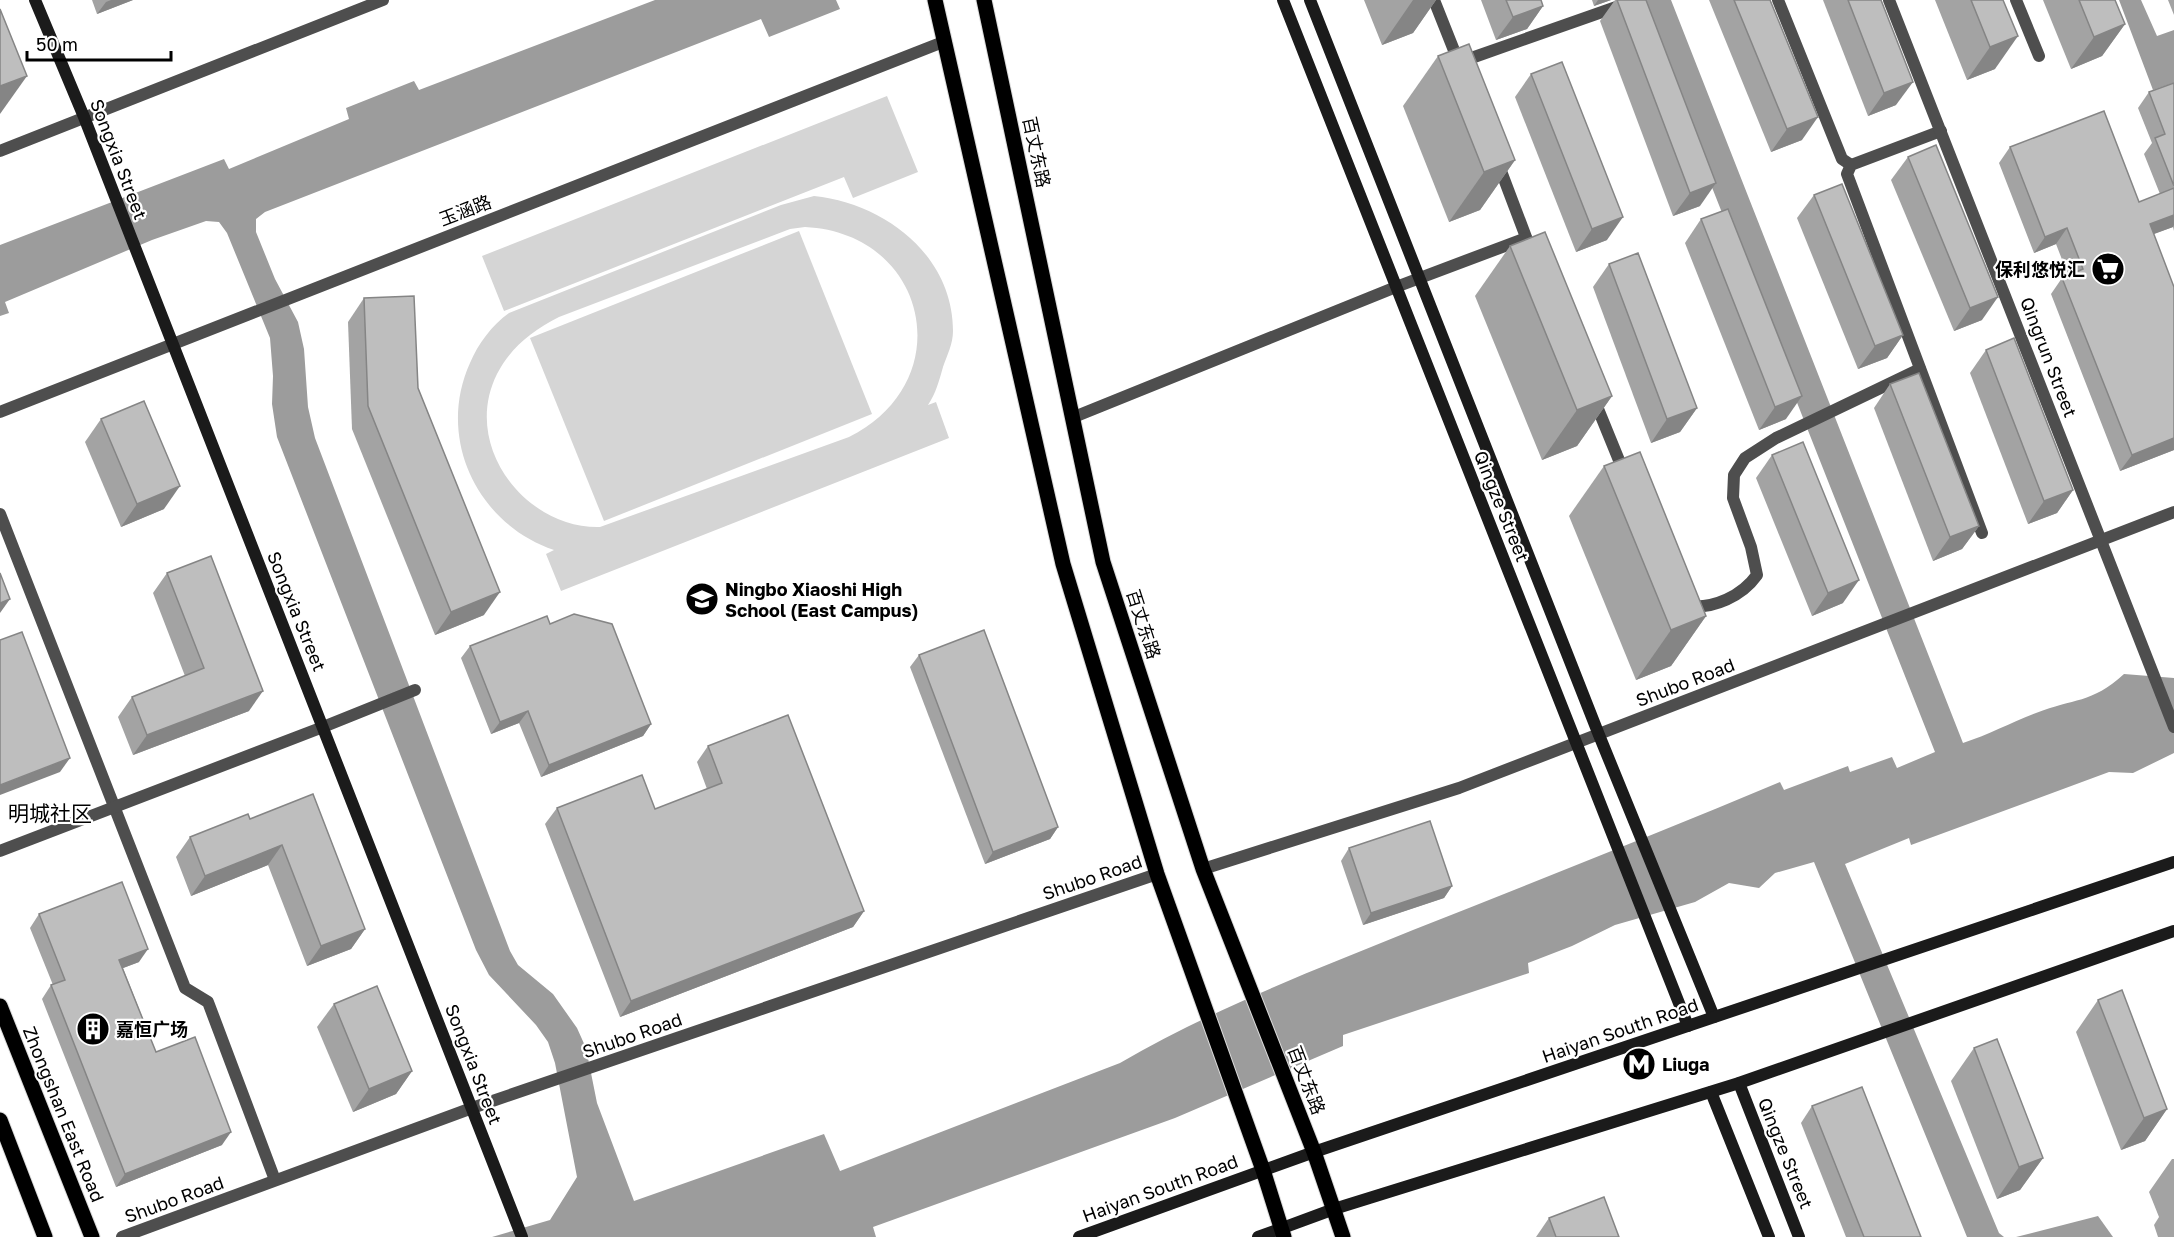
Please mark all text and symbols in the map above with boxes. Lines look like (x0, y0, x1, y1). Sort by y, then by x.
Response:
scale bar (27, 24, 171, 62)
text: 50 m (36, 33, 78, 55)
street label: Songxia Street (86, 96, 152, 222)
street label: 百丈东路 (1019, 114, 1055, 190)
street label: 玉涵路 (436, 190, 494, 230)
supermarket icon: 保利悠悦汇 (2090, 251, 2126, 287)
place label: 保利悠悦汇 (1995, 258, 2085, 280)
street label: Qingrun Street (2016, 294, 2082, 420)
street label: Qingze Street (1470, 447, 1534, 565)
street label: Songxia Street (263, 548, 331, 674)
place label: Ningbo Xiaoshi High School (East Campus) (725, 578, 918, 621)
school or university icon: Ningbo Xiaoshi High School (East Campus) (684, 581, 720, 617)
street label: 百丈东路 (1122, 586, 1166, 662)
street label: Shubo Road (1633, 653, 1737, 711)
district label: 明城社区 (8, 800, 92, 826)
street label: Shubo Road (1039, 850, 1145, 904)
street label: Haiyan South Road (1539, 993, 1701, 1067)
street label: Songxia Street (441, 1001, 507, 1127)
street label: Shubo Road (579, 1008, 685, 1062)
building icon: 嘉恒广场 (75, 1011, 111, 1047)
place label: 嘉恒广场 (116, 1018, 188, 1040)
street label: Zhongshan East Road (19, 1023, 109, 1205)
street label: 百丈东路 (1284, 1042, 1330, 1118)
metro station icon: Liuga (1621, 1046, 1657, 1082)
place label: Liuga (1662, 1053, 1709, 1075)
street label: Qingze Street (1754, 1094, 1818, 1212)
street label: Haiyan South Road (1079, 1150, 1241, 1226)
street label: Shubo Road (121, 1171, 227, 1227)

